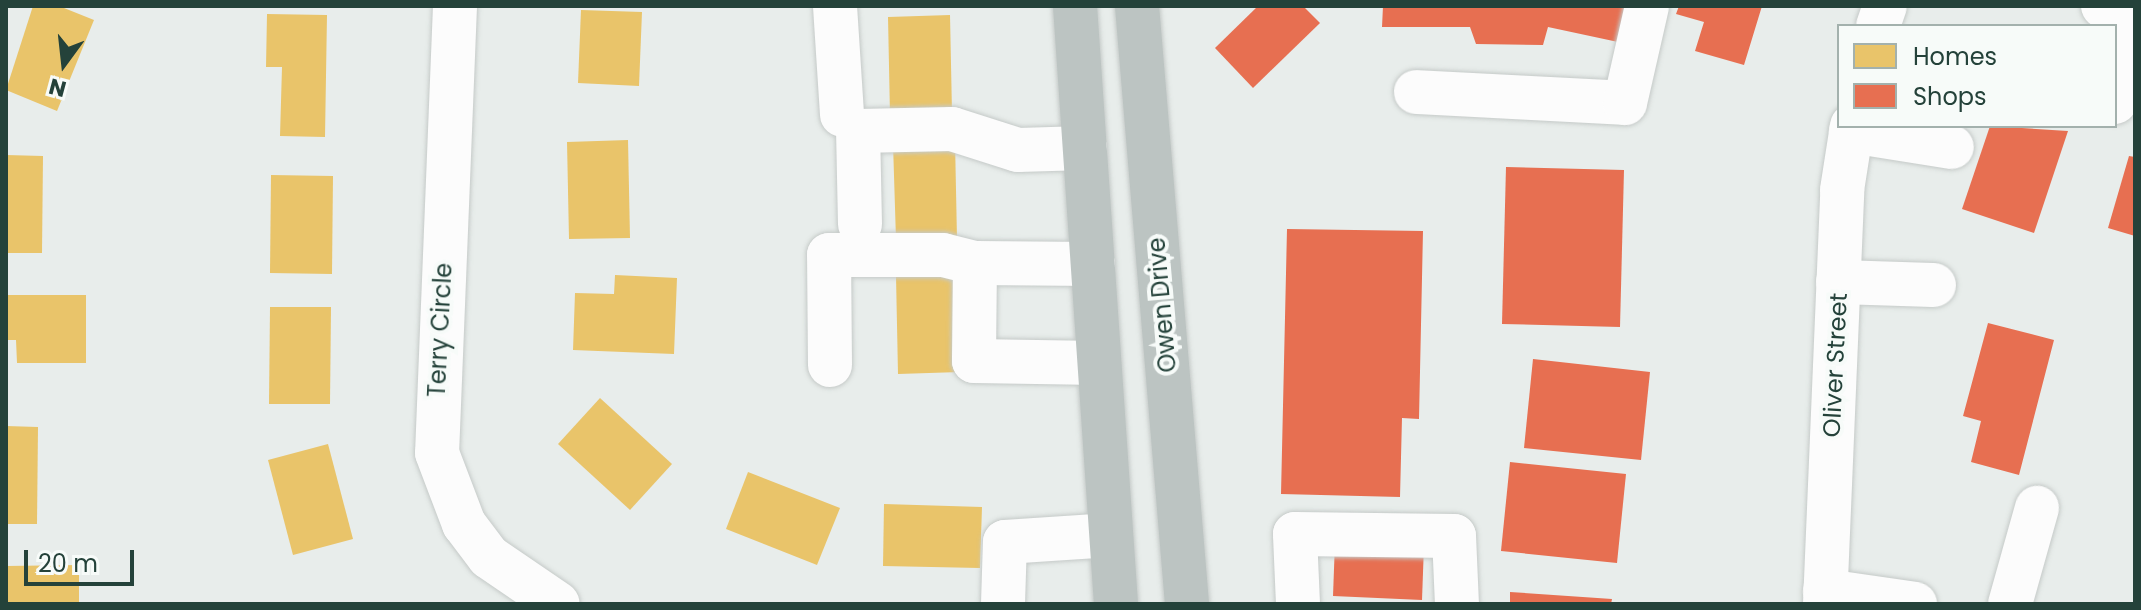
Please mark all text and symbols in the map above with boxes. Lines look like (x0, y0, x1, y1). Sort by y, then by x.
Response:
north arrow (24, 24, 104, 104)
legend (1837, 24, 2117, 128)
text: Homes (1913, 40, 1997, 73)
text: N (46, 71, 70, 105)
text: Shops (1913, 80, 1987, 113)
street label: Owen Drive (1142, 236, 1182, 374)
street label: Terry Circle (422, 262, 458, 398)
street label: Oliver Street (1817, 292, 1853, 438)
scale bar (28, 534, 138, 584)
text: 20 m (38, 547, 98, 580)

